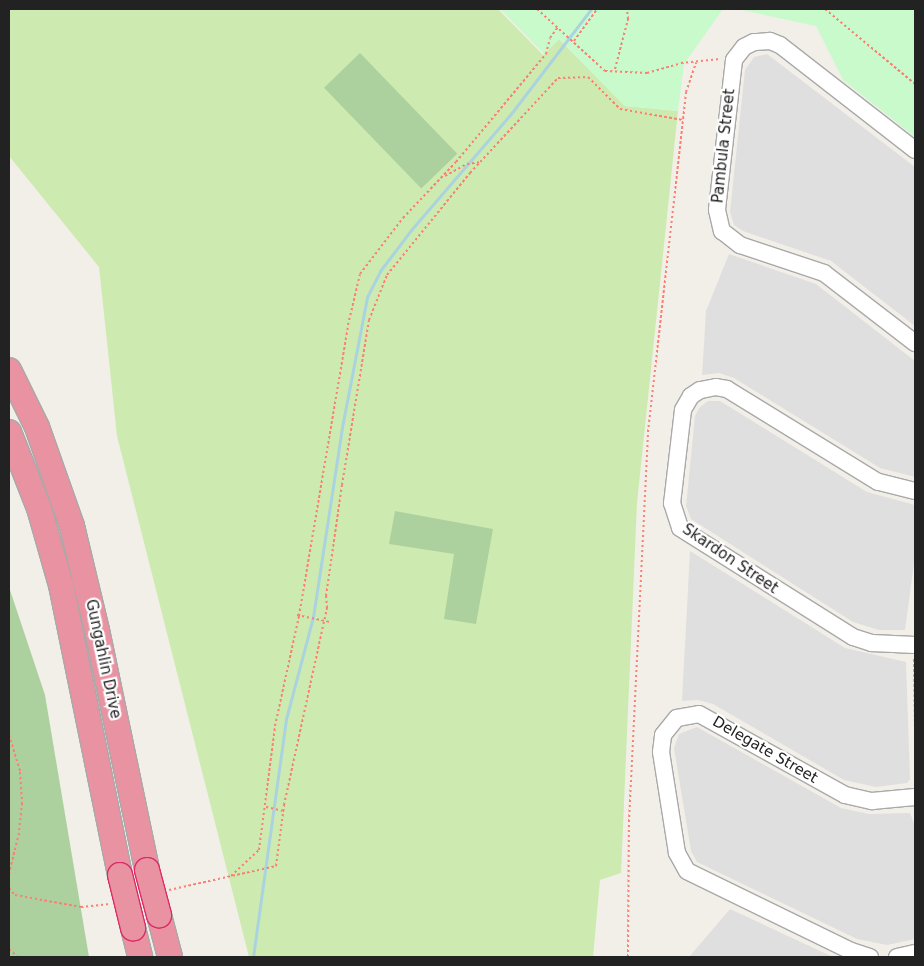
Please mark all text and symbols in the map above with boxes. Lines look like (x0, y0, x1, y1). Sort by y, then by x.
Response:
street label: Pambula Street (709, 88, 739, 204)
street label: Skardon Street (679, 520, 781, 598)
street label: Gungahlin Drive (82, 598, 124, 720)
street label: Delegate Street (709, 713, 821, 787)

